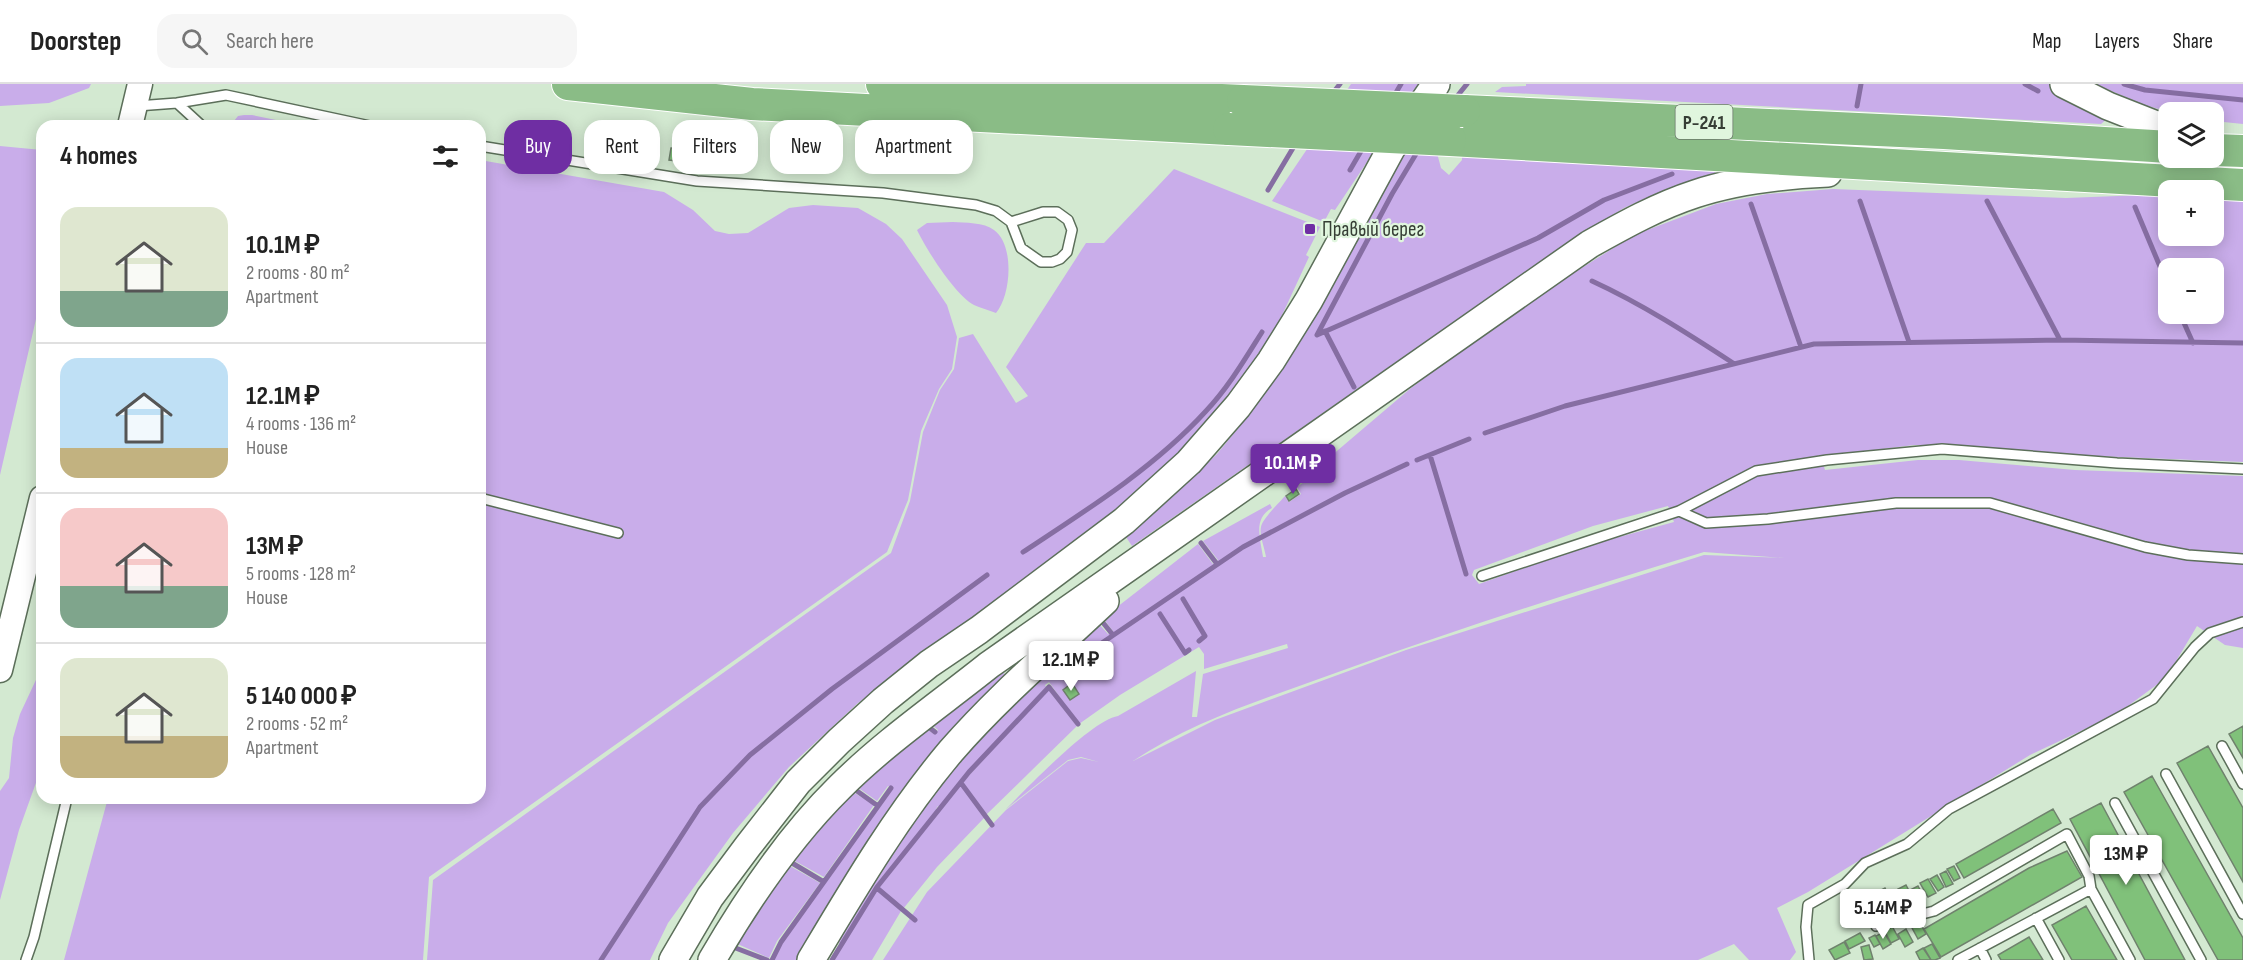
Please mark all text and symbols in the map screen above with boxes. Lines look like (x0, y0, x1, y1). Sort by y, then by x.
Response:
search box (157, 14, 577, 68)
text: Doorstep (30, 25, 121, 58)
icon: search (178, 25, 211, 58)
text: Search here (226, 28, 314, 55)
text: Map (2032, 29, 2061, 54)
text: Layers (2094, 29, 2140, 54)
text: Share (2173, 29, 2213, 54)
map controls (2158, 102, 2224, 324)
button: layers (2158, 102, 2224, 168)
road number: Р-241 (1676, 105, 1732, 139)
chip: Buy (504, 120, 572, 174)
chip: Rent (584, 120, 660, 174)
chip: Filters (672, 120, 758, 174)
chip: New (770, 120, 843, 174)
chip: Apartment (855, 120, 973, 174)
icon: filters (429, 140, 462, 173)
text: 4 homes (60, 141, 137, 172)
button: + (2158, 180, 2224, 246)
place label: Правый берег (1322, 217, 1424, 242)
marker: Правый берег (1303, 222, 1317, 236)
text: 10.1M ₽ (246, 230, 320, 261)
icon: home (108, 231, 180, 303)
button: − (2158, 258, 2224, 324)
text: 2 rooms · 80 m² (246, 261, 350, 285)
text: Apartment (246, 285, 319, 309)
text: 12.1M ₽ (246, 381, 320, 412)
icon: home (108, 382, 180, 454)
text: 4 rooms · 136 m² (246, 412, 356, 436)
text: House (246, 436, 288, 460)
pin: 10.1M ₽ (1238, 444, 1348, 495)
text: 10.1M ₽ (1265, 451, 1321, 475)
text: 13M ₽ (246, 531, 303, 562)
icon: home (108, 532, 180, 604)
text: 5 rooms · 128 m² (246, 562, 356, 586)
text: House (246, 586, 288, 610)
pin: 12.1M ₽ (1016, 641, 1126, 692)
text: 12.1M ₽ (1043, 648, 1099, 672)
text: 5 140 000 ₽ (246, 681, 357, 712)
icon: home (108, 682, 180, 754)
text: 2 rooms · 52 m² (246, 712, 348, 736)
text: Apartment (246, 736, 319, 760)
pin: 13M ₽ (2084, 835, 2168, 886)
text: 13M ₽ (2104, 842, 2148, 866)
pin: 5.14M ₽ (1828, 889, 1938, 940)
text: 5.14M ₽ (1854, 896, 1912, 920)

